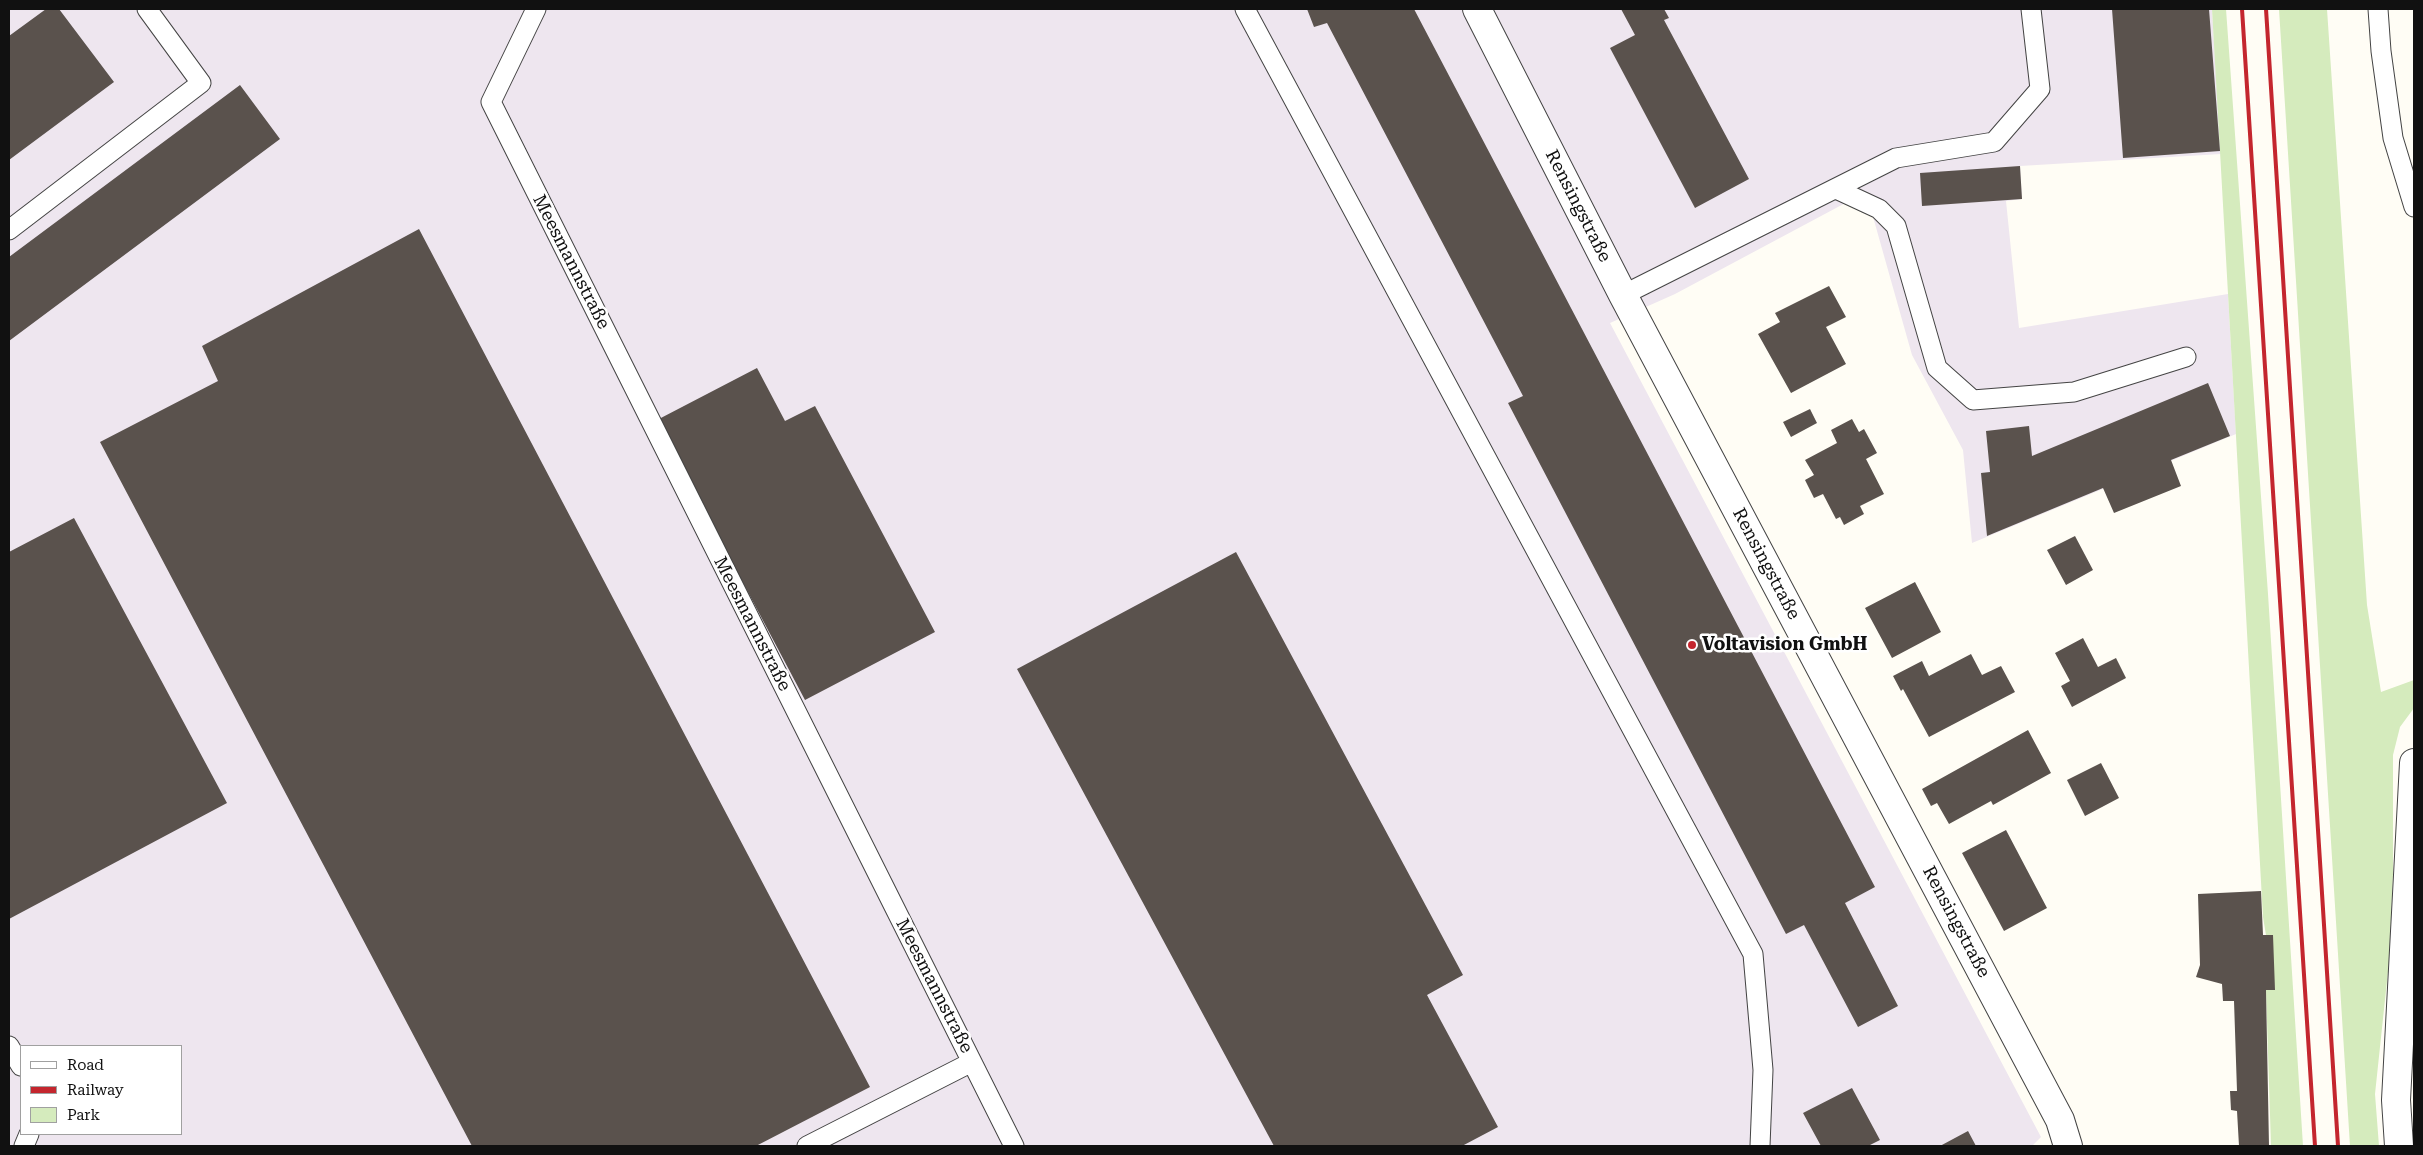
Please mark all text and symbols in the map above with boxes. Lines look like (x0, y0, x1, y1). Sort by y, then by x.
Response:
street label: Rensingstraße (1540, 146, 1616, 266)
street label: Meesmannstraße (528, 191, 614, 333)
street label: Rensingstraße (1728, 505, 1804, 623)
street label: Meesmannstraße (709, 553, 795, 695)
place label: Voltavision GmbH (1702, 634, 1867, 656)
marker: Voltavision GmbH (1686, 639, 1698, 651)
street label: Rensingstraße (1918, 863, 1994, 981)
street label: Meesmannstraße (891, 915, 977, 1057)
legend (20, 1045, 182, 1135)
text: Road (67, 1056, 104, 1074)
text: Railway (67, 1081, 124, 1099)
text: Park (67, 1106, 100, 1124)

